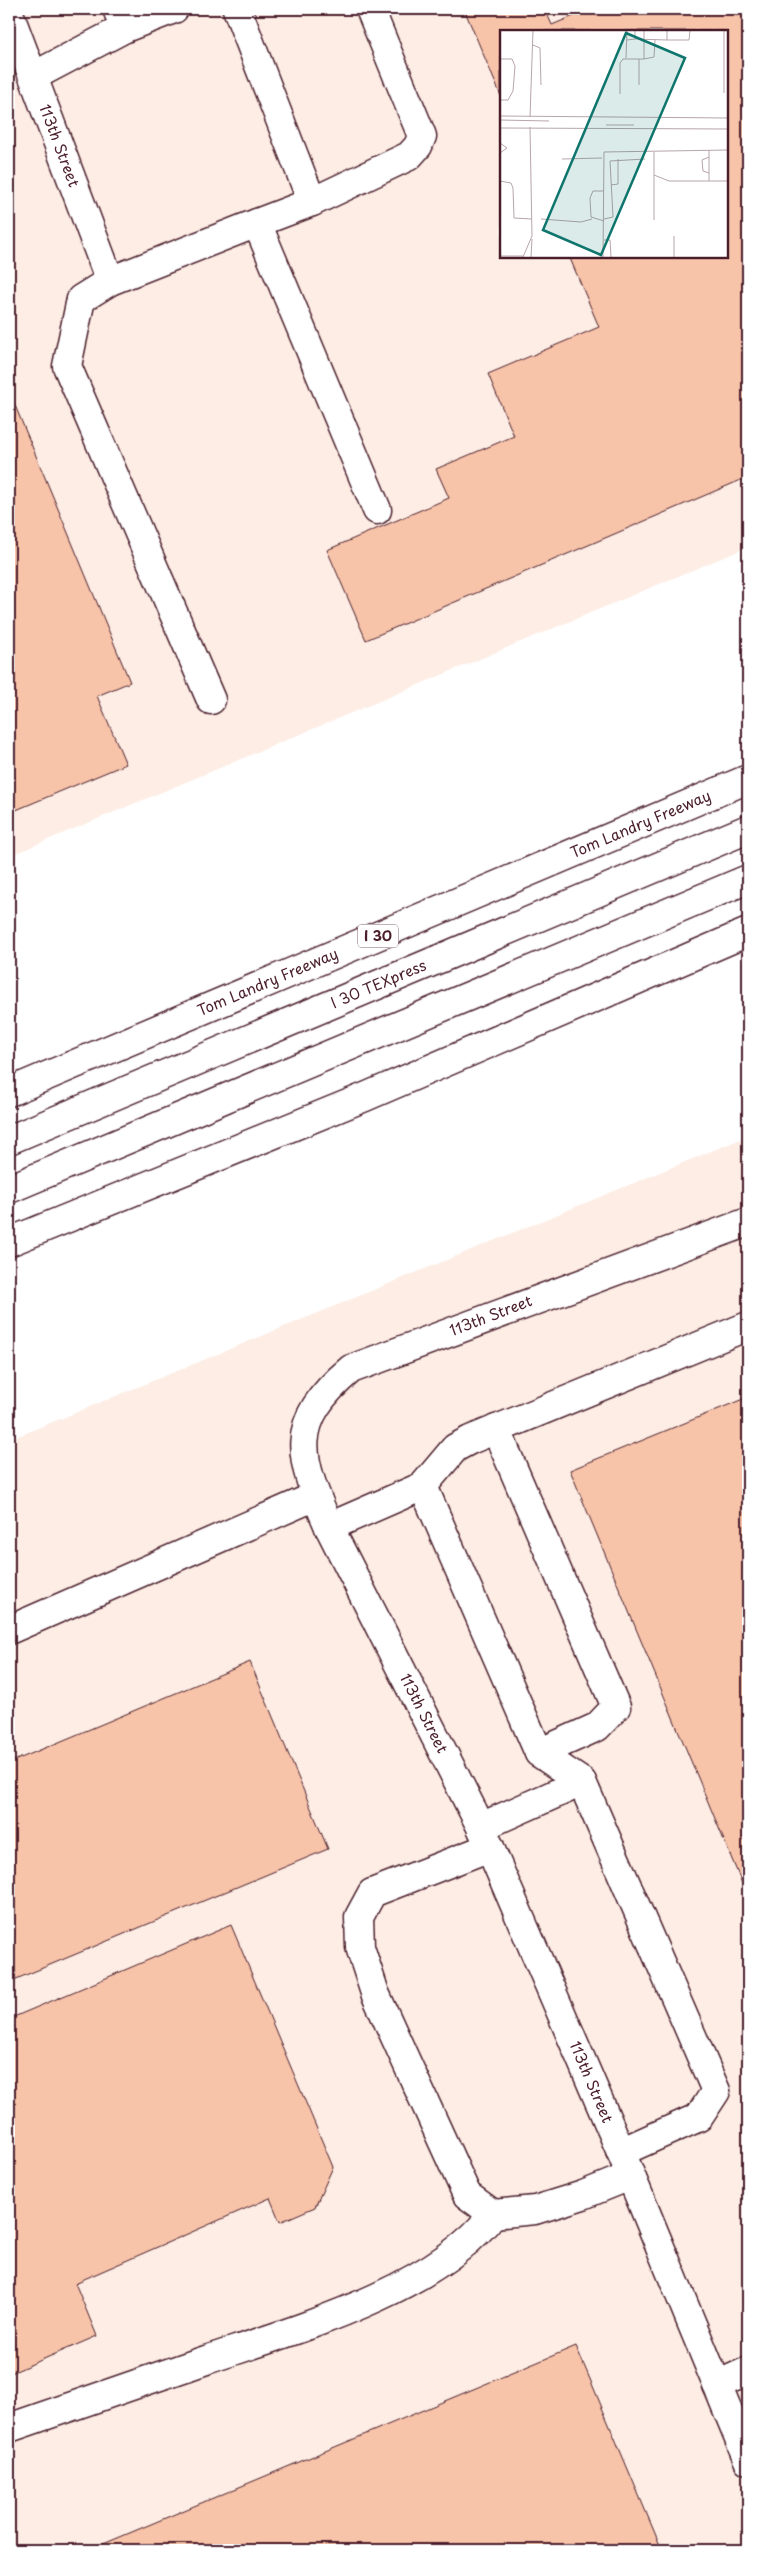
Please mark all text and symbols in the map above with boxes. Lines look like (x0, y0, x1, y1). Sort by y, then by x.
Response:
inset map (500, 30, 727, 258)
street label: 113th Street (34, 101, 87, 190)
street label: Tom Landry Freeway (566, 783, 714, 863)
road number: I 30 (358, 924, 398, 948)
street label: Tom Landry Freeway (193, 941, 341, 1021)
street label: I 30 TEXpress (327, 953, 429, 1013)
street label: 113th Street (446, 1288, 535, 1341)
street label: 113th Street (395, 1669, 455, 1757)
street label: 113th Street (565, 2037, 620, 2126)

